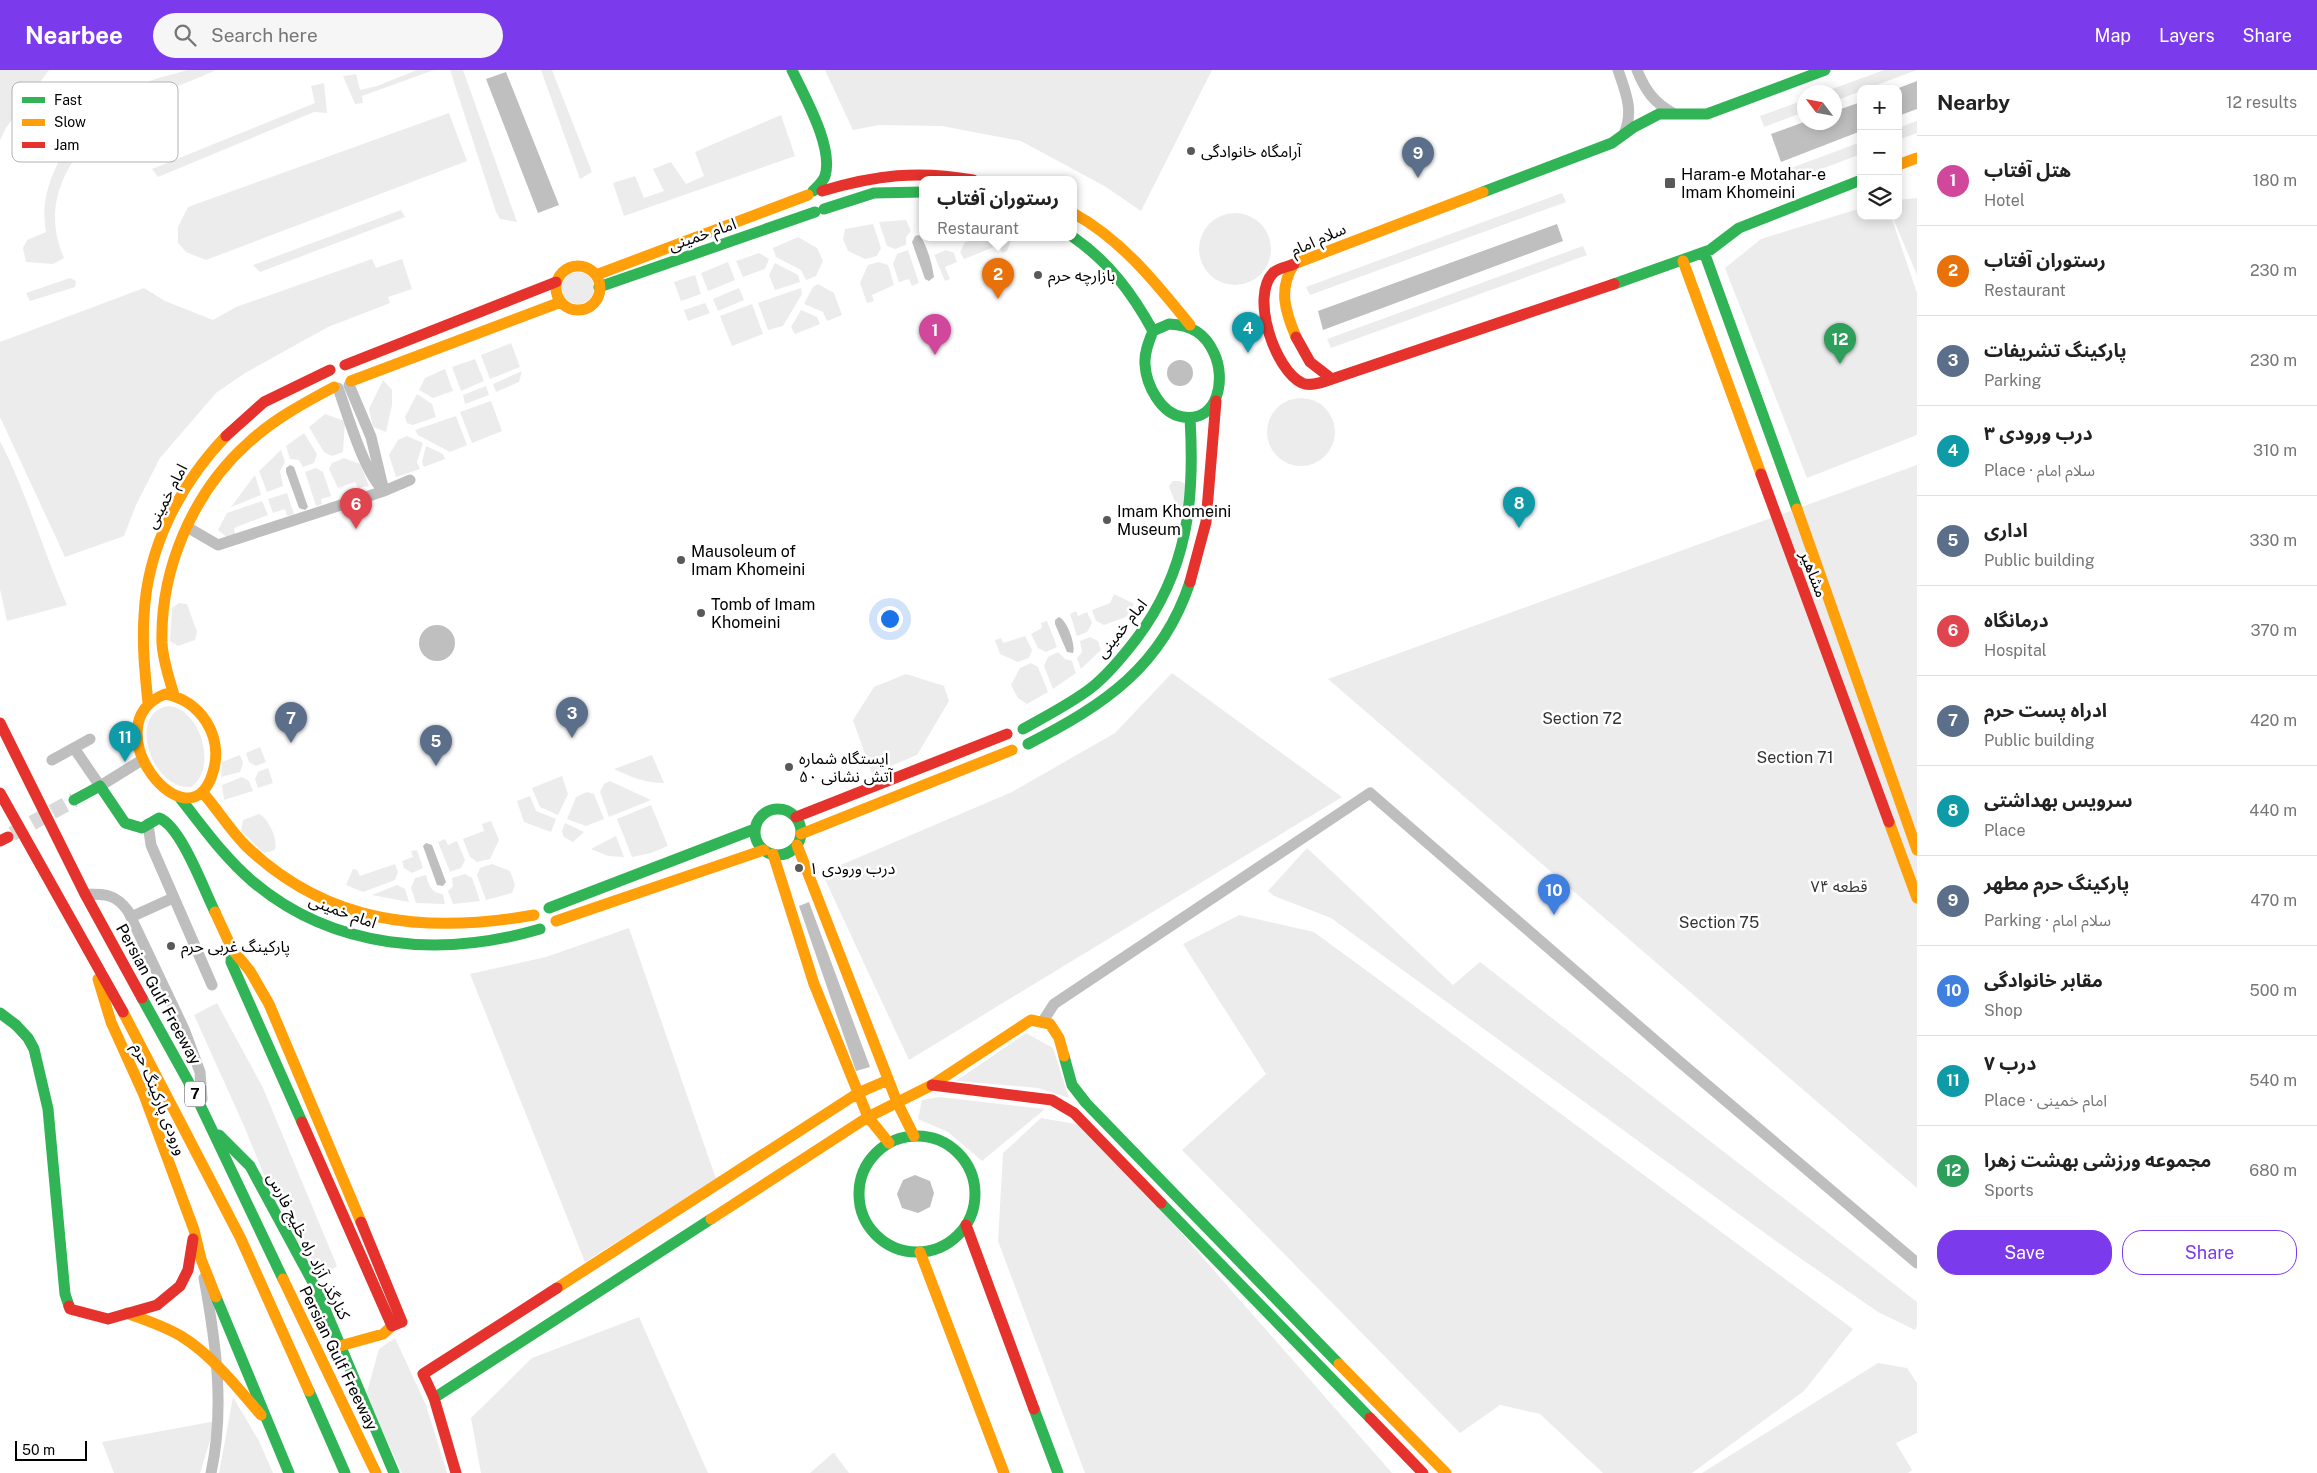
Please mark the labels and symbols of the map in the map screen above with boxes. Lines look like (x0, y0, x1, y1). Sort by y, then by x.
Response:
legend (12, 82, 178, 162)
north arrow (1797, 85, 1842, 130)
text: Fast (54, 92, 82, 108)
text: Slow (54, 114, 86, 130)
text: Jam (54, 137, 79, 153)
pin: 9 (1402, 137, 1434, 178)
place label: آرامگاه خانوادگی (1201, 142, 1303, 161)
marker: آرامگاه خانوادگی (1185, 145, 1197, 157)
place label: Haram-e Motahar-e Imam Khomeini (1681, 165, 1826, 202)
marker: Haram-e Motahar-e Imam Khomeini (1663, 176, 1677, 190)
street label: امام خمینی (666, 214, 740, 258)
street label: سلام امام (1288, 219, 1350, 263)
pin: 2 (982, 258, 1014, 299)
place label: بازارچه حرم (1048, 266, 1115, 288)
marker: بازارچه حرم (1032, 269, 1044, 281)
pin: 4 (1232, 312, 1264, 353)
pin: 1 (919, 314, 951, 355)
pin: 12 (1824, 323, 1856, 364)
street label: امام خمینی (142, 461, 194, 533)
pin: 8 (1503, 487, 1535, 528)
pin: 6 (340, 488, 372, 529)
place label: Imam Khomeini Museum (1117, 502, 1231, 539)
marker: Imam Khomeini Museum (1101, 514, 1113, 526)
place label: Mausoleum of Imam Khomeini (691, 542, 805, 579)
street label: مشاهیر (1796, 547, 1831, 600)
marker: Mausoleum of Imam Khomeini (675, 554, 687, 566)
place label: Tomb of Imam Khomeini (711, 595, 815, 632)
street label: امام خمینی (1092, 595, 1153, 664)
your location (877, 606, 903, 632)
marker: Tomb of Imam Khomeini (695, 607, 707, 619)
pin: 3 (556, 697, 588, 738)
pin: 7 (275, 702, 307, 743)
park label: Section 72 (1542, 709, 1622, 728)
pin: 11 (109, 721, 141, 762)
pin: 5 (420, 725, 452, 766)
park label: Section 71 (1757, 748, 1833, 767)
place label: ایستگاه شماره ۵۰ آتش نشانی (799, 749, 894, 786)
marker: ایستگاه شماره ۵۰ آتش نشانی (783, 761, 795, 773)
place label: درب ورودی ۱ (809, 859, 895, 878)
marker: درب ورودی ۱ (793, 862, 805, 874)
pin: 10 (1538, 874, 1570, 915)
park label: قطعه ۷۴ (1811, 877, 1867, 896)
street label: امام خمینی (305, 891, 379, 935)
park label: Section 75 (1679, 913, 1759, 932)
street label: Persian Gulf Freeway (112, 920, 205, 1068)
place label: پارکینگ غربی حرم (181, 937, 290, 959)
marker: پارکینگ غربی حرم (165, 940, 177, 952)
street label: ورودی پارکینگ حرم (126, 1040, 191, 1159)
road number: 7 (185, 1082, 205, 1106)
street label: کنارگذر آزاد راه خلیج فارس (261, 1170, 354, 1324)
street label: Persian Gulf Freeway (295, 1283, 382, 1434)
scale bar (15, 1438, 88, 1461)

